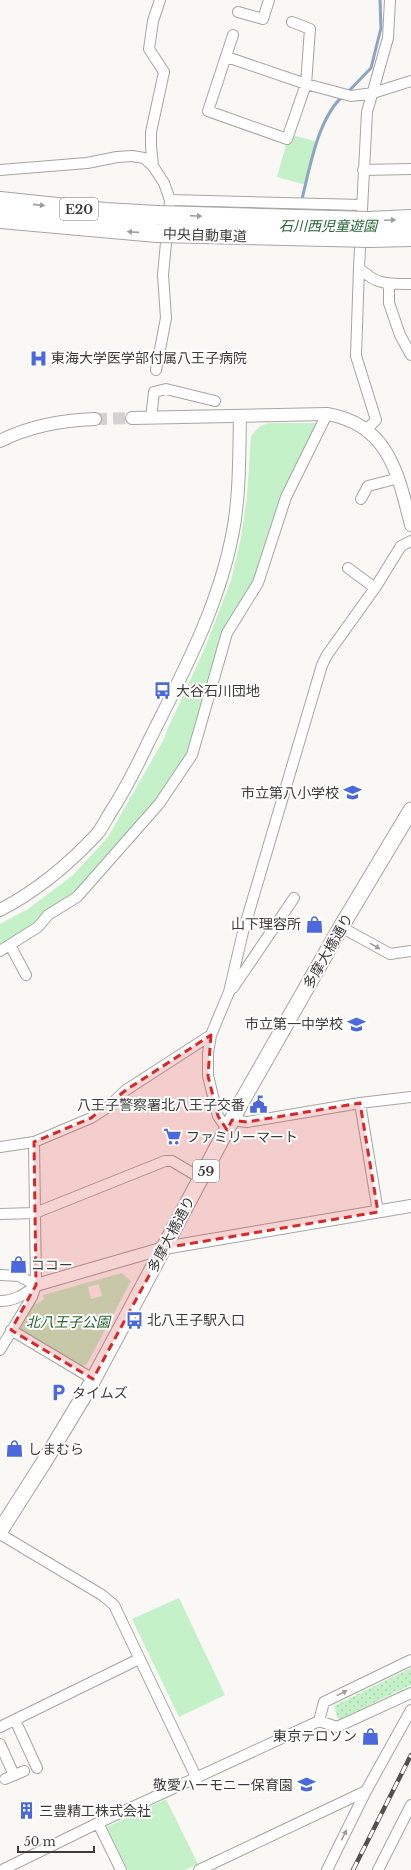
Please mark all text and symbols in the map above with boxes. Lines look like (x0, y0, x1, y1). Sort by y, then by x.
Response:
road number: E20 (60, 198, 98, 220)
one-way arrow (33, 202, 45, 209)
one-way arrow (190, 213, 202, 220)
park label: 石川西児童遊園 (279, 217, 379, 235)
one-way arrow (384, 217, 397, 223)
street label: 中央自動車道 (163, 225, 247, 245)
one-way arrow (127, 228, 139, 235)
hospital icon: 東海大学医学部付属八王子病院 (28, 348, 48, 368)
place label: 東海大学医学部付属八王子病院 (51, 349, 247, 367)
bus stop icon: 大谷石川団地 (153, 681, 173, 701)
place label: 大谷石川団地 (176, 682, 260, 700)
school or university icon: 市立第八小学校 (342, 783, 362, 803)
place label: 市立第八小学校 (241, 784, 339, 802)
street label: 多摩大橋通り (299, 910, 357, 992)
shop icon: 山下理容所 (304, 914, 324, 934)
place label: 山下理容所 (231, 915, 301, 933)
one-way arrow (369, 942, 381, 949)
school or university icon: 市立第一中学校 (346, 1014, 366, 1034)
place label: 市立第一中学校 (245, 1015, 343, 1033)
public building icon: 八王子警察署北八王子交番 (248, 1095, 268, 1115)
place label: 八王子警察署北八王子交番 (77, 1096, 245, 1114)
supermarket icon: ファミリーマート (163, 1127, 183, 1147)
place label: ファミリーマート (186, 1128, 298, 1146)
road number: 59 (193, 1160, 219, 1182)
street label: 多摩大橋通り (143, 1193, 199, 1275)
shop icon: ココー (8, 1255, 28, 1275)
place label: ココー (31, 1256, 73, 1274)
bus stop icon: 北八王子駅入口 (124, 1310, 144, 1330)
place label: 北八王子駅入口 (147, 1311, 245, 1329)
park label: 北八王子公園 (26, 1313, 112, 1331)
parking icon: タイムズ (49, 1383, 69, 1403)
place label: タイムズ (72, 1384, 128, 1402)
shop icon: しまむら (5, 1439, 25, 1459)
place label: しまむら (28, 1440, 84, 1458)
one-way arrow (336, 1690, 348, 1696)
shop icon: 東京テロソン (360, 1726, 380, 1746)
place label: 東京テロソン (273, 1727, 357, 1745)
school or university icon: 敬愛ハーモニー保育園 (296, 1775, 316, 1795)
place label: 敬愛ハーモニー保育園 (153, 1776, 293, 1794)
building icon: 三豊精工株式会社 (16, 1801, 36, 1821)
place label: 三豊精工株式会社 (39, 1802, 151, 1820)
scale bar (18, 1828, 94, 1854)
one-way arrow (341, 1829, 347, 1841)
text: 50 m (24, 1834, 56, 1849)

